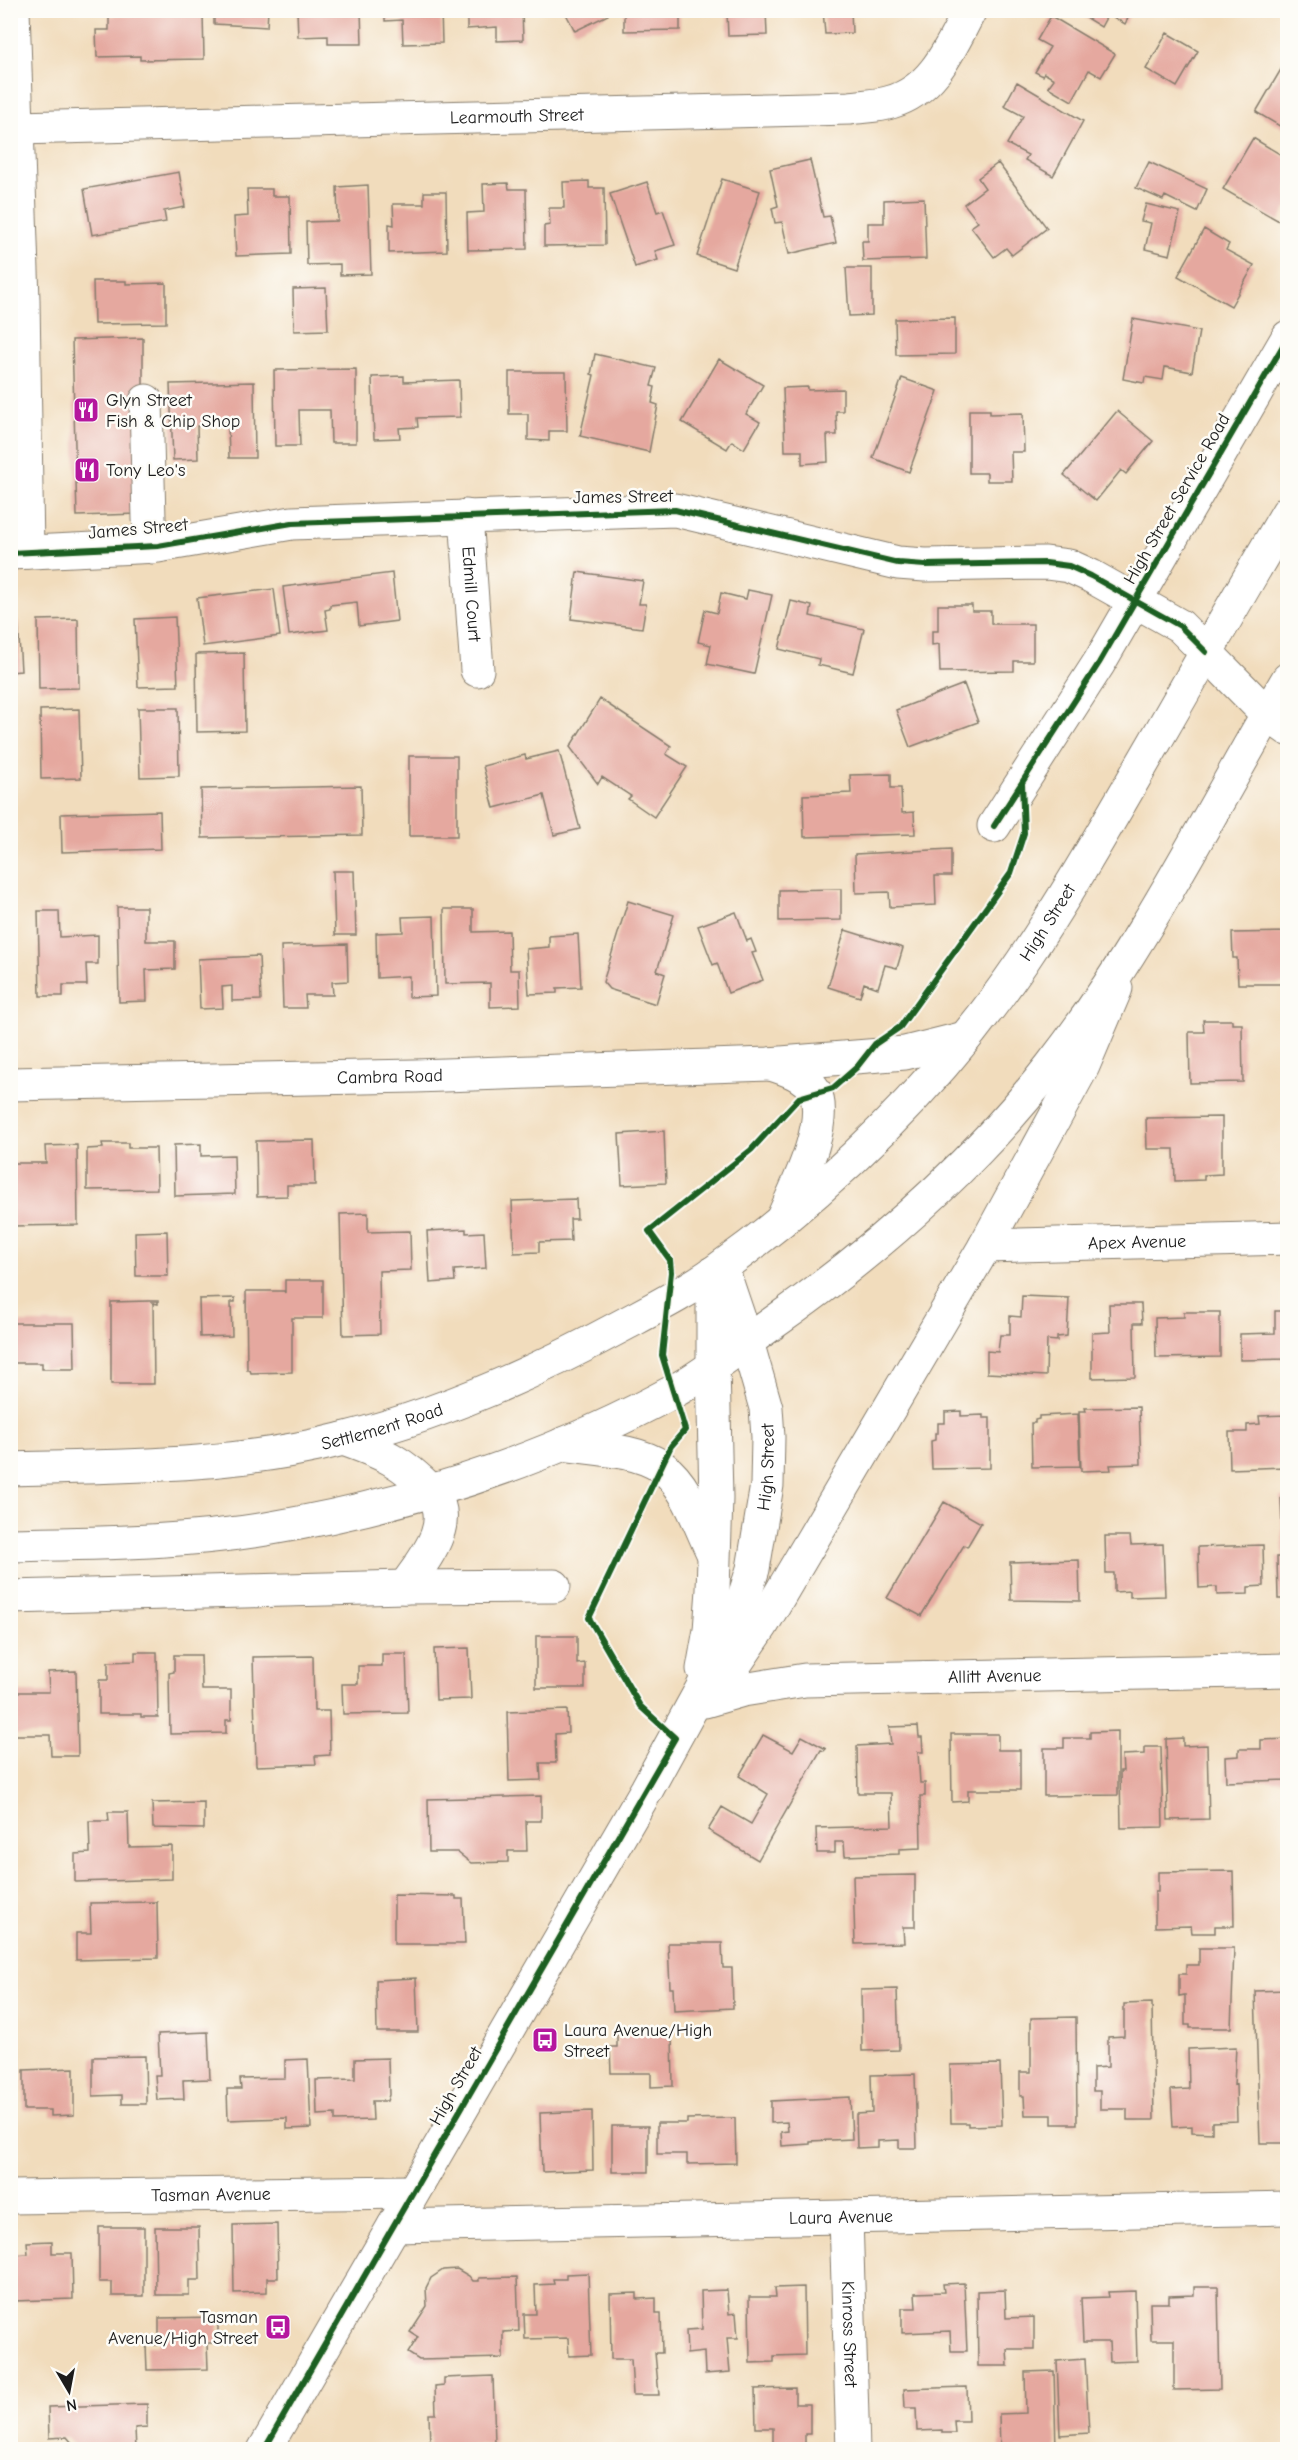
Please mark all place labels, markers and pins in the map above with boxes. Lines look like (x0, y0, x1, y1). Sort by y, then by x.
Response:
place label: Glyn Street Fish & Chip Shop (106, 390, 240, 432)
restaurant icon: Glyn Street Fish & Chip Shop (71, 395, 101, 425)
restaurant icon: Tony Leo's (72, 455, 102, 485)
place label: Tony Leo's (106, 460, 186, 481)
place label: Laura Avenue/High Street (564, 2020, 712, 2062)
bus stop icon: Laura Avenue/High Street (530, 2025, 560, 2055)
place label: Tasman Avenue/High Street (108, 2307, 259, 2349)
bus stop icon: Tasman Avenue/High Street (263, 2312, 293, 2342)

